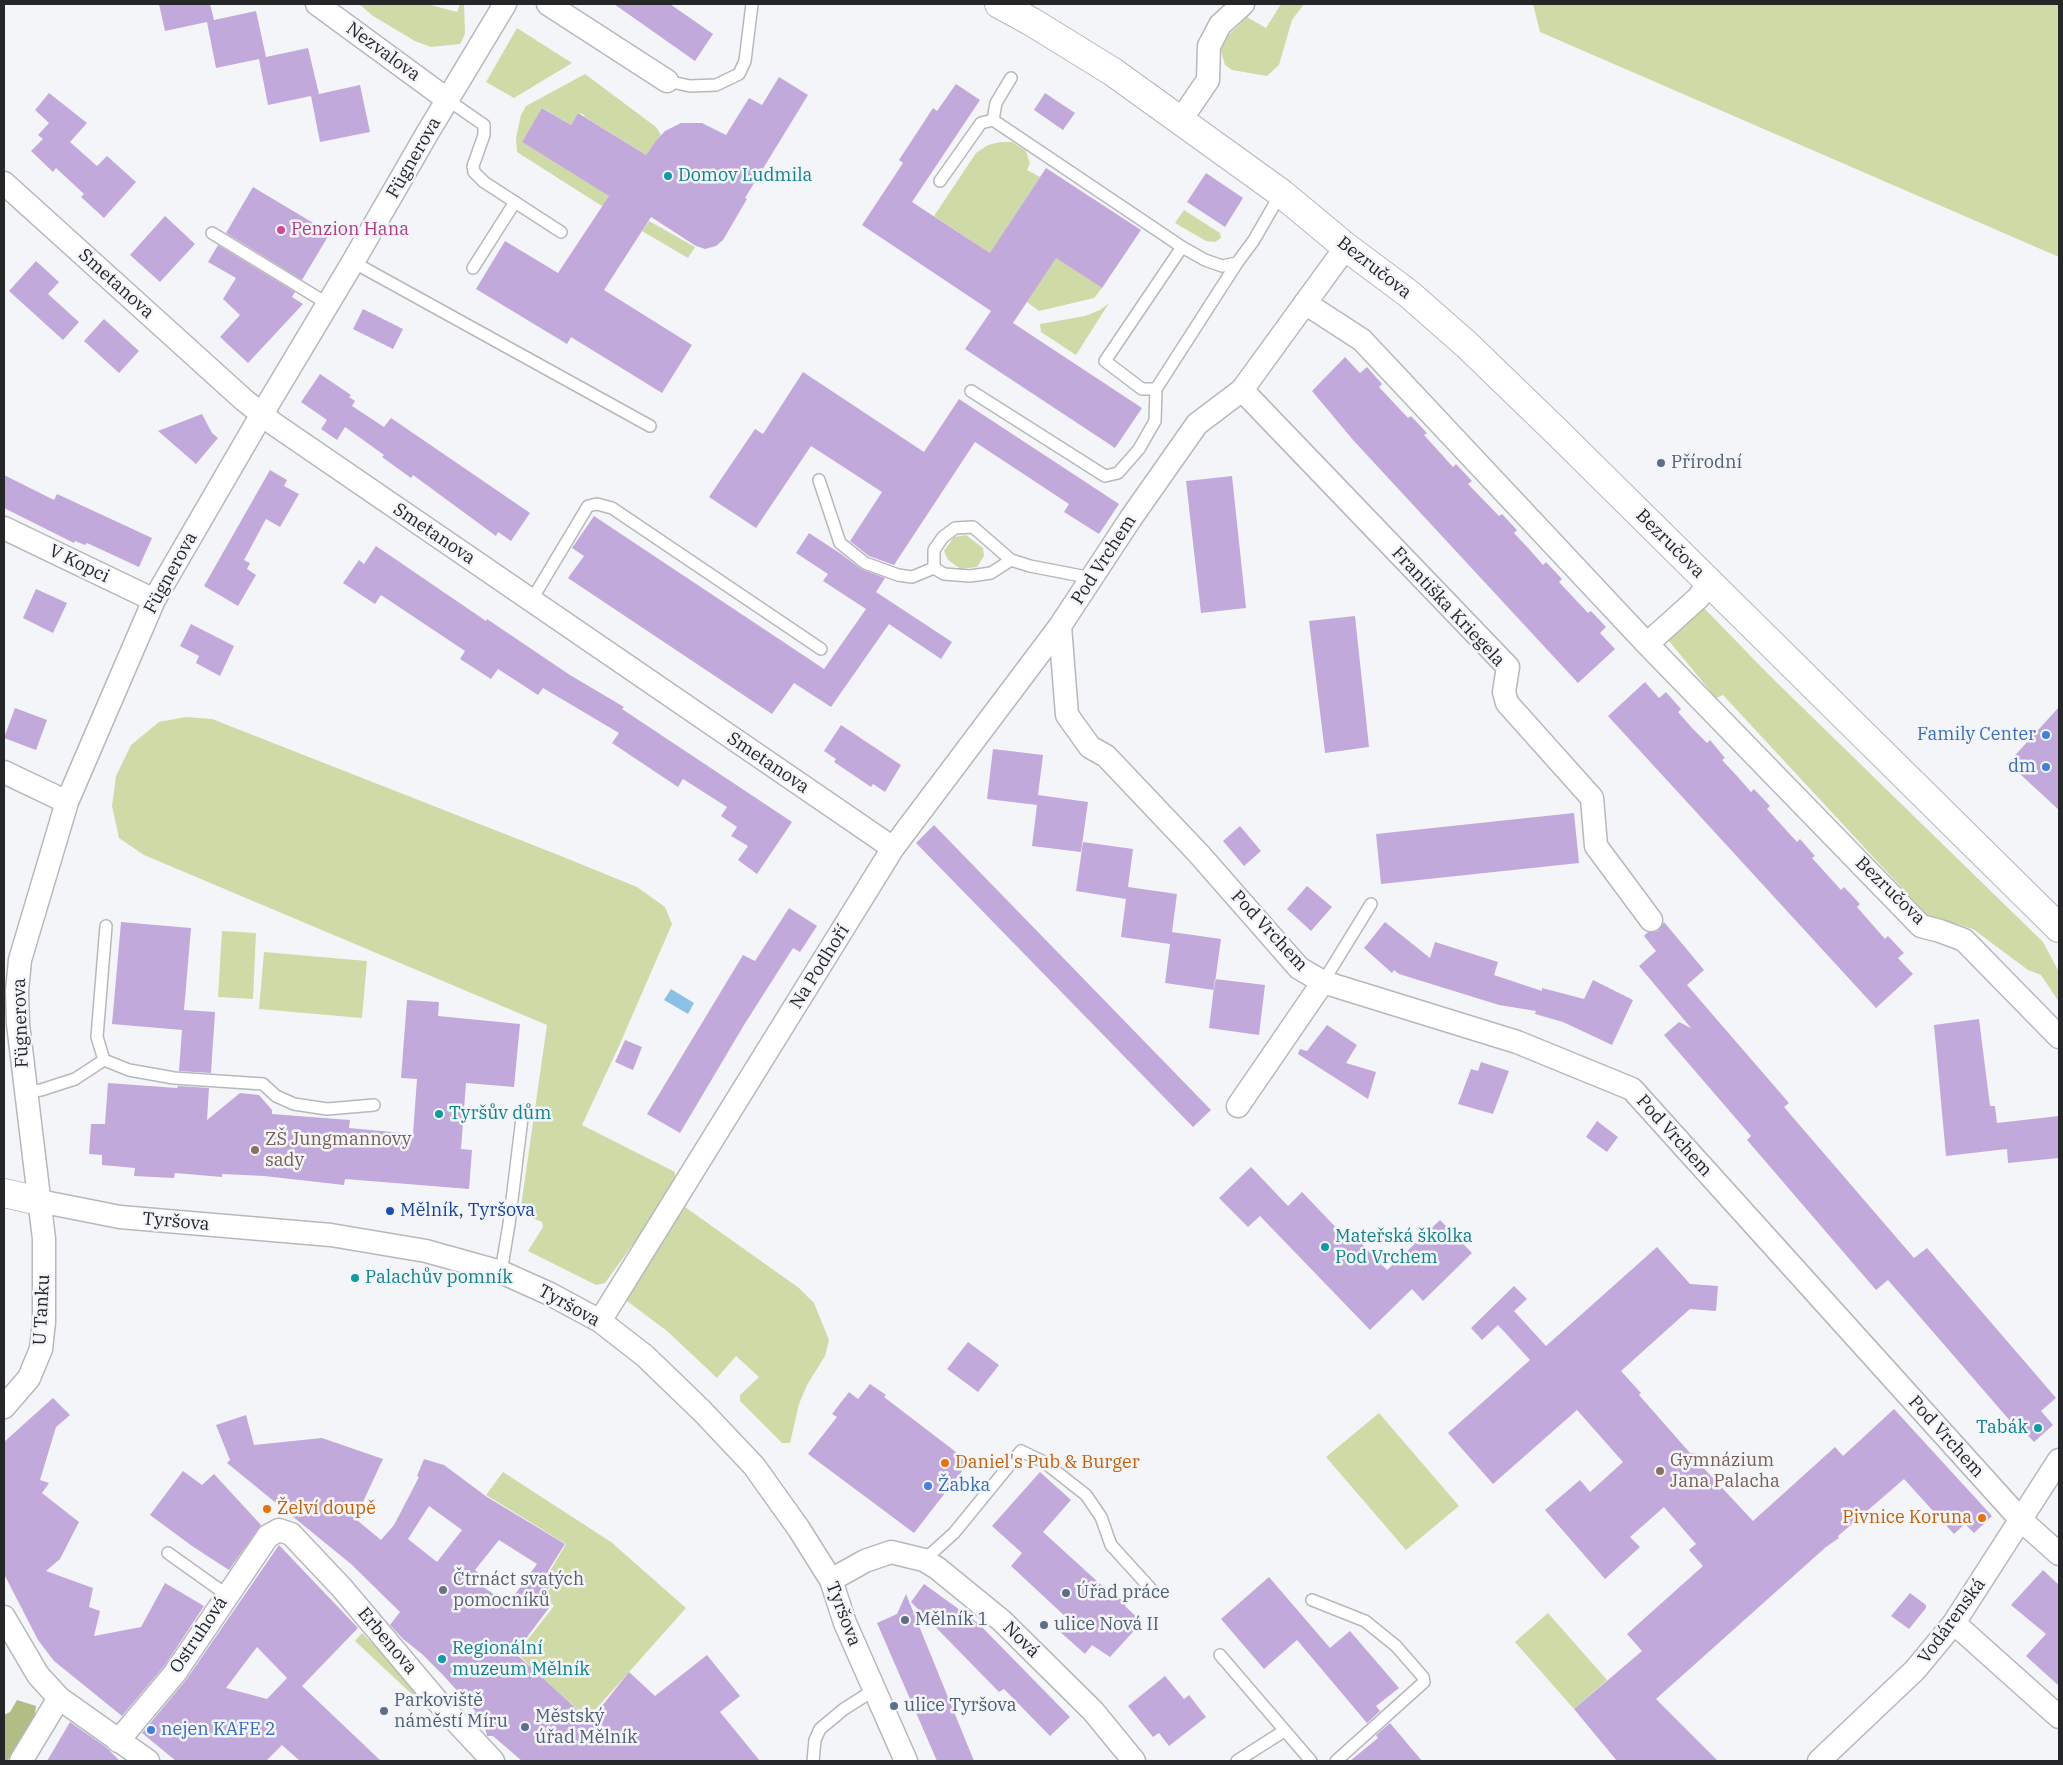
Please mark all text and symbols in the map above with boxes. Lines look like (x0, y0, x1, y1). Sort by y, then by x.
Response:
street label: Nezvalova (342, 18, 424, 86)
street label: Fügnerova (382, 114, 446, 202)
place label: Domov Ludmila (678, 165, 812, 187)
marker: Domov Ludmila (662, 170, 674, 182)
place label: Penzion Hana (291, 219, 409, 241)
marker: Penzion Hana (275, 224, 287, 236)
street label: Bezručova (1332, 232, 1416, 304)
street label: Smetanova (74, 244, 158, 324)
place label: Přírodní (1671, 452, 1742, 474)
marker: Přírodní (1655, 457, 1667, 469)
street label: Smetanova (389, 499, 479, 569)
street label: Bezručova (1631, 505, 1709, 583)
street label: Pod Vrchem (1067, 511, 1141, 609)
street label: Fügnerova (140, 528, 202, 618)
street label: V Kopci (45, 540, 113, 588)
street label: Františka Kriegela (1387, 543, 1509, 671)
place label: Family Center (1917, 724, 2036, 746)
street label: Smetanova (723, 728, 813, 798)
marker: Family Center (2040, 729, 2052, 741)
place label: dm (2008, 756, 2036, 778)
marker: dm (2040, 761, 2052, 773)
street label: Bezručova (1851, 852, 1929, 930)
street label: Pod Vrchem (1226, 886, 1312, 976)
street label: Na Podhoří (786, 921, 854, 1013)
street label: Fügnerova (9, 978, 33, 1068)
street label: Pod Vrchem (1632, 1091, 1716, 1181)
place label: Tyršův dům (449, 1103, 551, 1125)
marker: Tyršův dům (433, 1108, 445, 1120)
place label: ZŠ Jungmannovy sady (265, 1129, 411, 1172)
marker: ZŠ Jungmannovy sady (249, 1144, 261, 1156)
place label: Mělník, Tyršova (400, 1200, 535, 1222)
marker: Mělník, Tyršova (384, 1205, 396, 1217)
street label: Tyršova (141, 1208, 211, 1236)
place label: Mateřská školka Pod Vrchem (1335, 1226, 1473, 1268)
marker: Mateřská školka Pod Vrchem (1319, 1241, 1331, 1253)
place label: Palachův pomník (365, 1267, 513, 1289)
marker: Palachův pomník (349, 1272, 361, 1284)
street label: U Tanku (29, 1274, 55, 1346)
street label: Tyršova (534, 1280, 604, 1332)
street label: Pod Vrchem (1904, 1392, 1988, 1482)
place label: Tabák (1976, 1417, 2028, 1439)
marker: Tabák (2032, 1422, 2044, 1434)
place label: Gymnázium Jana Palacha (1670, 1450, 1780, 1492)
place label: Daniel's Pub & Burger (955, 1452, 1140, 1474)
marker: Daniel's Pub & Burger (939, 1457, 951, 1469)
marker: Gymnázium Jana Palacha (1654, 1465, 1666, 1477)
place label: Žabka (938, 1475, 990, 1497)
marker: Žabka (922, 1480, 934, 1492)
place label: Želví doupě (277, 1498, 376, 1520)
marker: Želví doupě (261, 1503, 273, 1515)
place label: Pivnice Koruna (1842, 1507, 1972, 1529)
marker: Pivnice Koruna (1976, 1512, 1988, 1524)
place label: Čtrnáct svatých pomocníků (453, 1569, 584, 1612)
street label: Vodárenská (1914, 1574, 1990, 1668)
street label: Tyršova (821, 1579, 865, 1649)
place label: Úřad práce (1076, 1582, 1170, 1604)
marker: Čtrnáct svatých pomocníků (437, 1584, 449, 1596)
marker: Úřad práce (1060, 1587, 1072, 1599)
street label: Ostruhová (166, 1593, 232, 1677)
street label: Erbenova (353, 1603, 421, 1679)
place label: Mělník 1 (915, 1609, 988, 1631)
marker: Mělník 1 (899, 1614, 911, 1626)
place label: ulice Nová II (1054, 1614, 1159, 1636)
street label: Nová (998, 1617, 1044, 1663)
marker: ulice Nová II (1038, 1619, 1050, 1631)
place label: Regionální muzeum Mělník (452, 1638, 590, 1680)
marker: Regionální muzeum Mělník (436, 1653, 448, 1665)
place label: Parkoviště náměstí Míru (394, 1690, 508, 1732)
place label: ulice Tyršova (904, 1695, 1017, 1717)
marker: ulice Tyršova (888, 1700, 900, 1712)
marker: Parkoviště náměstí Míru (378, 1705, 390, 1717)
place label: Městský úřad Mělník (535, 1706, 637, 1748)
place label: nejen KAFE 2 (161, 1719, 276, 1741)
marker: Městský úřad Mělník (519, 1721, 531, 1733)
marker: nejen KAFE 2 (145, 1724, 157, 1736)

